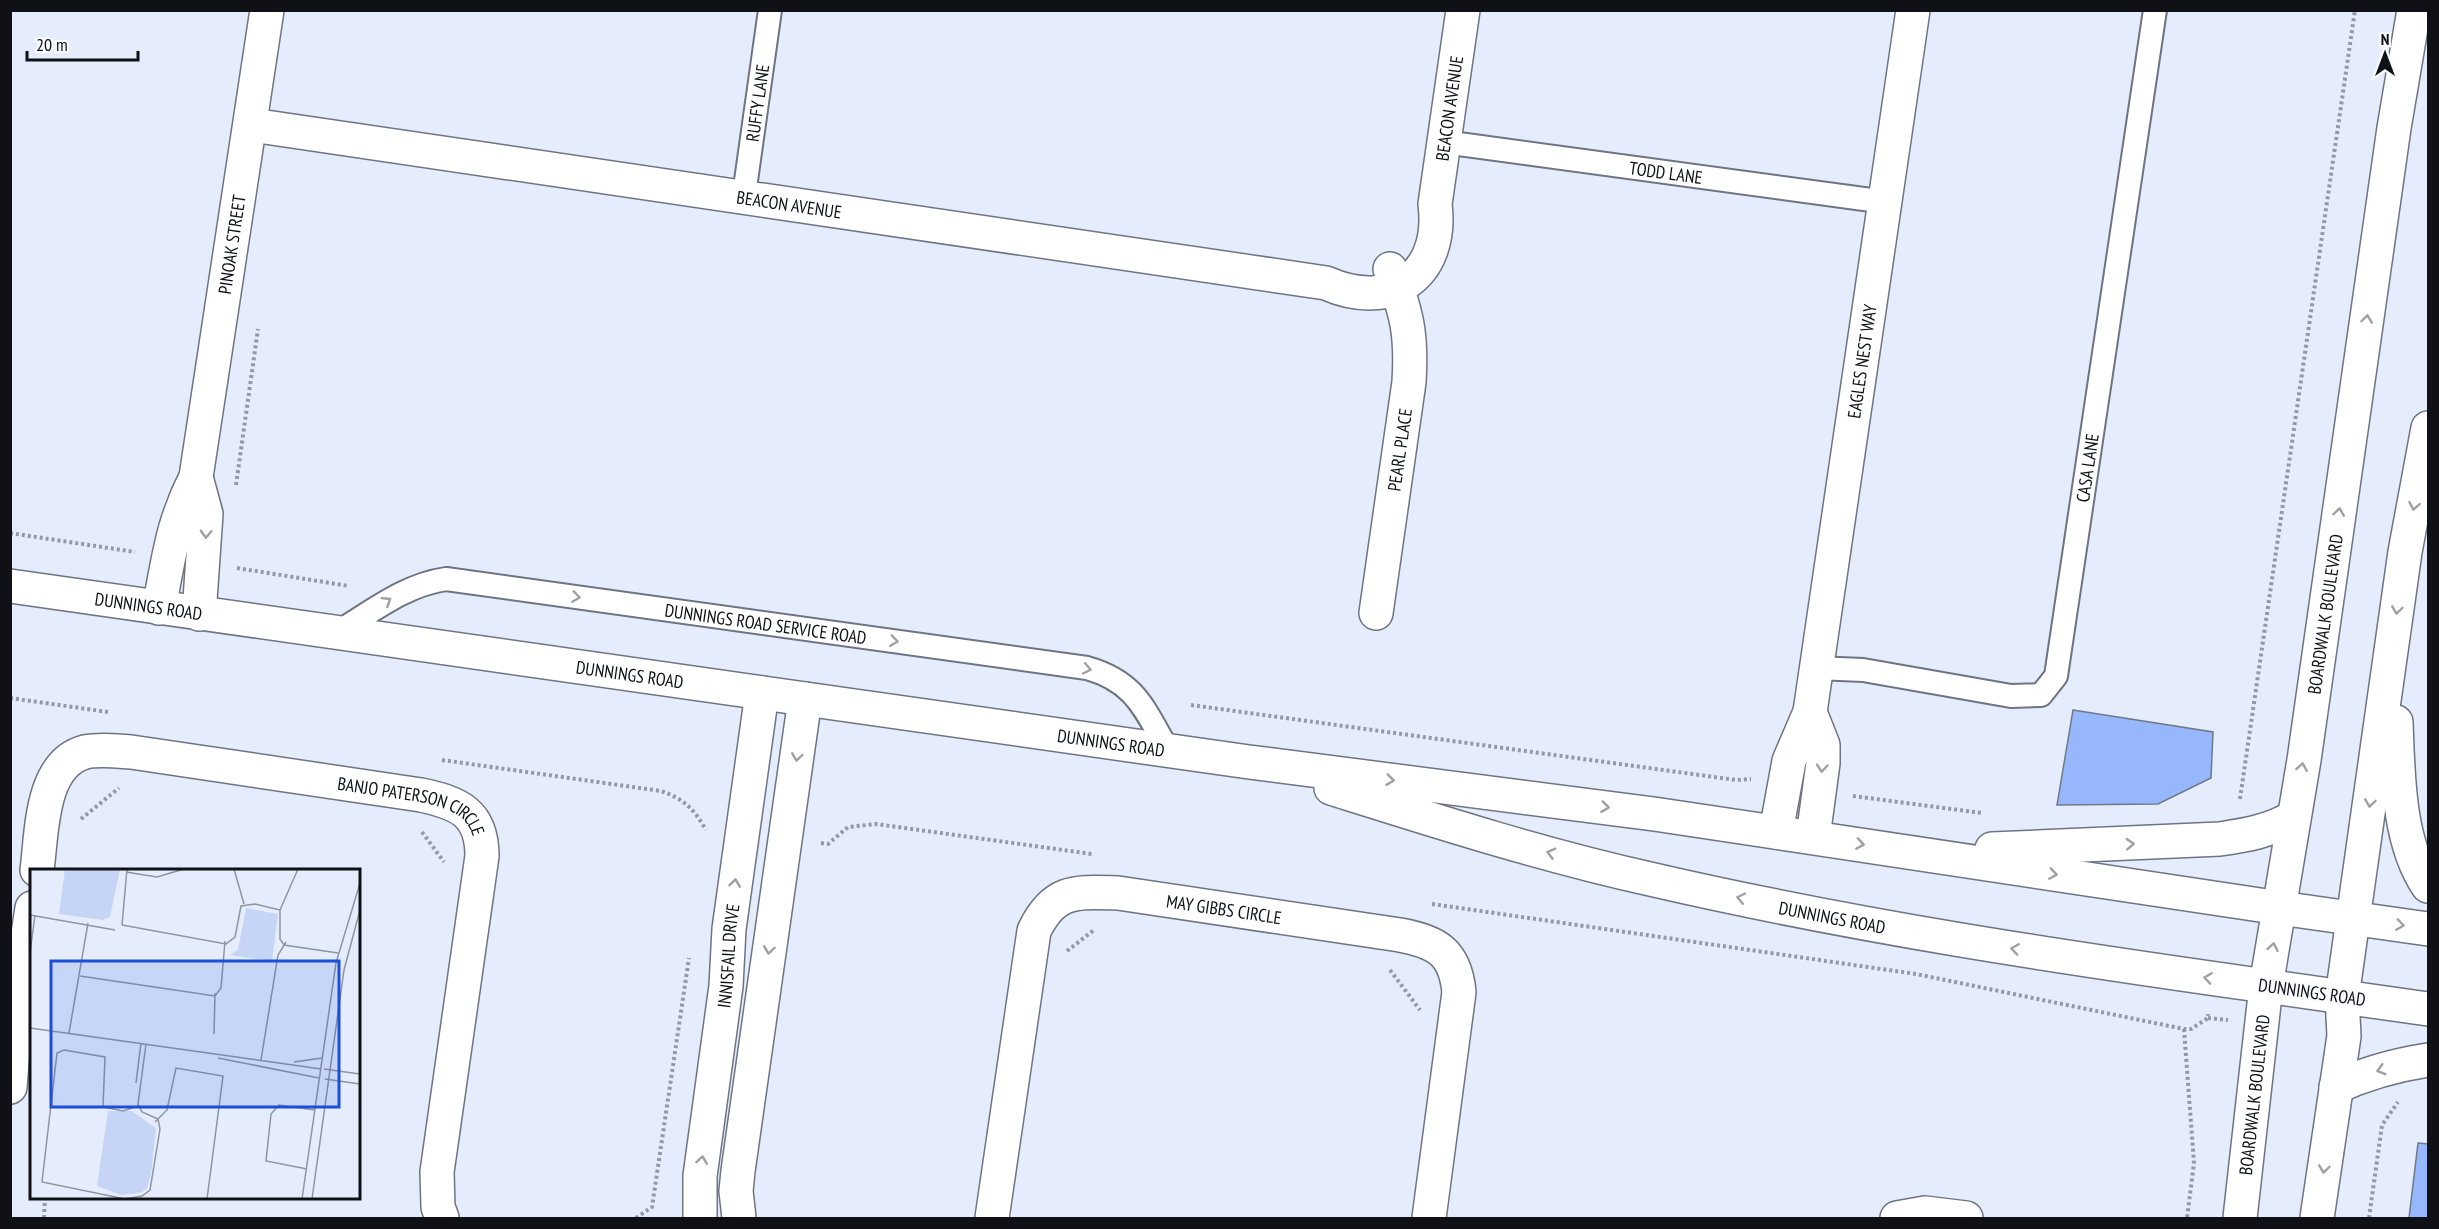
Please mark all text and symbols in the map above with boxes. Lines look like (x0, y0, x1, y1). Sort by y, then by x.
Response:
scale bar (27, 24, 138, 62)
north arrow (2355, 24, 2415, 84)
text: N (2381, 29, 2389, 49)
text: 20 m (36, 33, 68, 56)
street label: BEACON AVENUE (1430, 54, 1468, 162)
street label: RUFFY LANE (740, 63, 774, 143)
street label: TODD LANE (1628, 156, 1704, 188)
street label: BEACON AVENUE (735, 185, 843, 223)
street label: PINOAK STREET (212, 193, 250, 296)
street label: EAGLES NEST WAY (1842, 302, 1881, 420)
one-way arrow (2360, 314, 2372, 323)
street label: PEARL PLACE (1382, 407, 1417, 493)
street label: CASA LANE (2070, 432, 2103, 504)
one-way arrow (2408, 500, 2421, 510)
one-way arrow (2333, 507, 2345, 516)
one-way arrow (200, 530, 212, 539)
street label: BOARDWALK BOULEVARD (2302, 533, 2348, 696)
street label: DUNNINGS ROAD (93, 587, 204, 625)
one-way arrow (572, 591, 581, 603)
one-way arrow (381, 598, 392, 609)
street label: DUNNINGS ROAD SERVICE ROAD (663, 598, 868, 649)
one-way arrow (2391, 605, 2403, 615)
one-way arrow (890, 635, 899, 647)
street label: DUNNINGS ROAD (575, 655, 685, 693)
one-way arrow (1082, 662, 1092, 675)
street label: DUNNINGS ROAD (1056, 723, 1166, 761)
one-way arrow (791, 753, 803, 762)
one-way arrow (2296, 762, 2308, 772)
one-way arrow (1816, 763, 1829, 772)
street label: BANJO PATERSON CIRCLE (336, 771, 490, 838)
one-way arrow (1386, 773, 1395, 786)
one-way arrow (2364, 798, 2376, 808)
one-way arrow (1600, 801, 1609, 813)
one-way arrow (2125, 837, 2134, 850)
one-way arrow (1855, 838, 1864, 850)
one-way arrow (1546, 848, 1556, 861)
one-way arrow (2048, 868, 2057, 880)
inset map (30, 869, 360, 1199)
one-way arrow (729, 879, 741, 888)
street label: MAY GIBBS CIRCLE (1165, 889, 1283, 929)
one-way arrow (1736, 892, 1746, 905)
street label: DUNNINGS ROAD (1777, 896, 1887, 938)
street label: INNISFAIL DRIVE (712, 902, 744, 1009)
one-way arrow (2396, 918, 2405, 930)
one-way arrow (2266, 942, 2279, 952)
one-way arrow (2010, 944, 2020, 956)
one-way arrow (764, 946, 776, 955)
one-way arrow (2203, 972, 2213, 984)
street label: DUNNINGS ROAD (2257, 973, 2367, 1011)
street label: BOARDWALK BOULEVARD (2233, 1013, 2274, 1176)
one-way arrow (2376, 1063, 2387, 1075)
one-way arrow (695, 1156, 707, 1165)
one-way arrow (2318, 1164, 2330, 1174)

